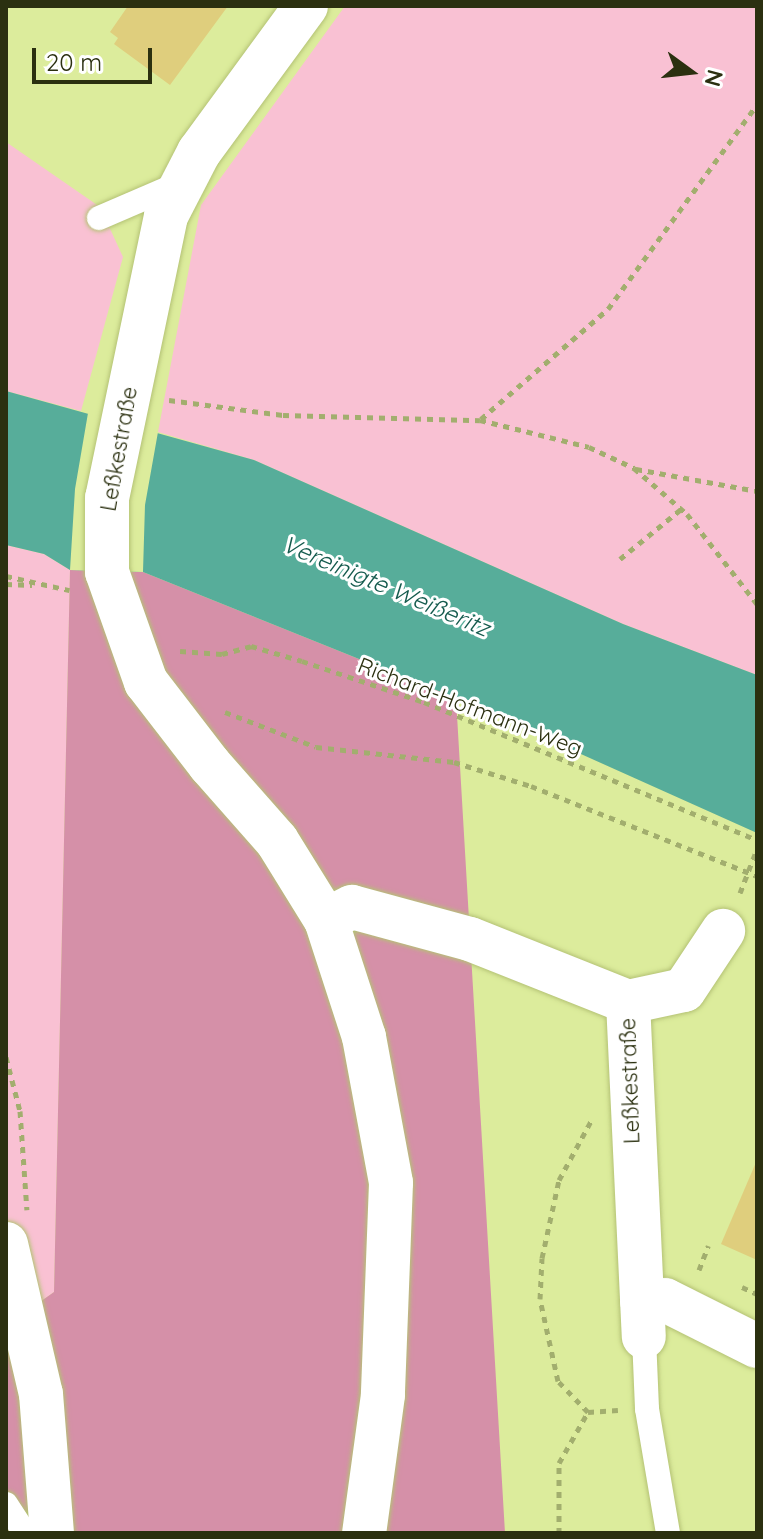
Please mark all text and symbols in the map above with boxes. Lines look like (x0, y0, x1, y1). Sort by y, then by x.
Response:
scale bar (36, 32, 156, 82)
north arrow (651, 32, 731, 112)
text: 20 m (46, 47, 102, 77)
text: N (699, 67, 730, 90)
street label: Leßkestraße (95, 385, 143, 513)
water label: Vereinigte Weißeritz (278, 529, 494, 643)
street label: Richard-Hofmann-Weg (354, 652, 586, 762)
street label: Leßkestraße (615, 1017, 645, 1145)

